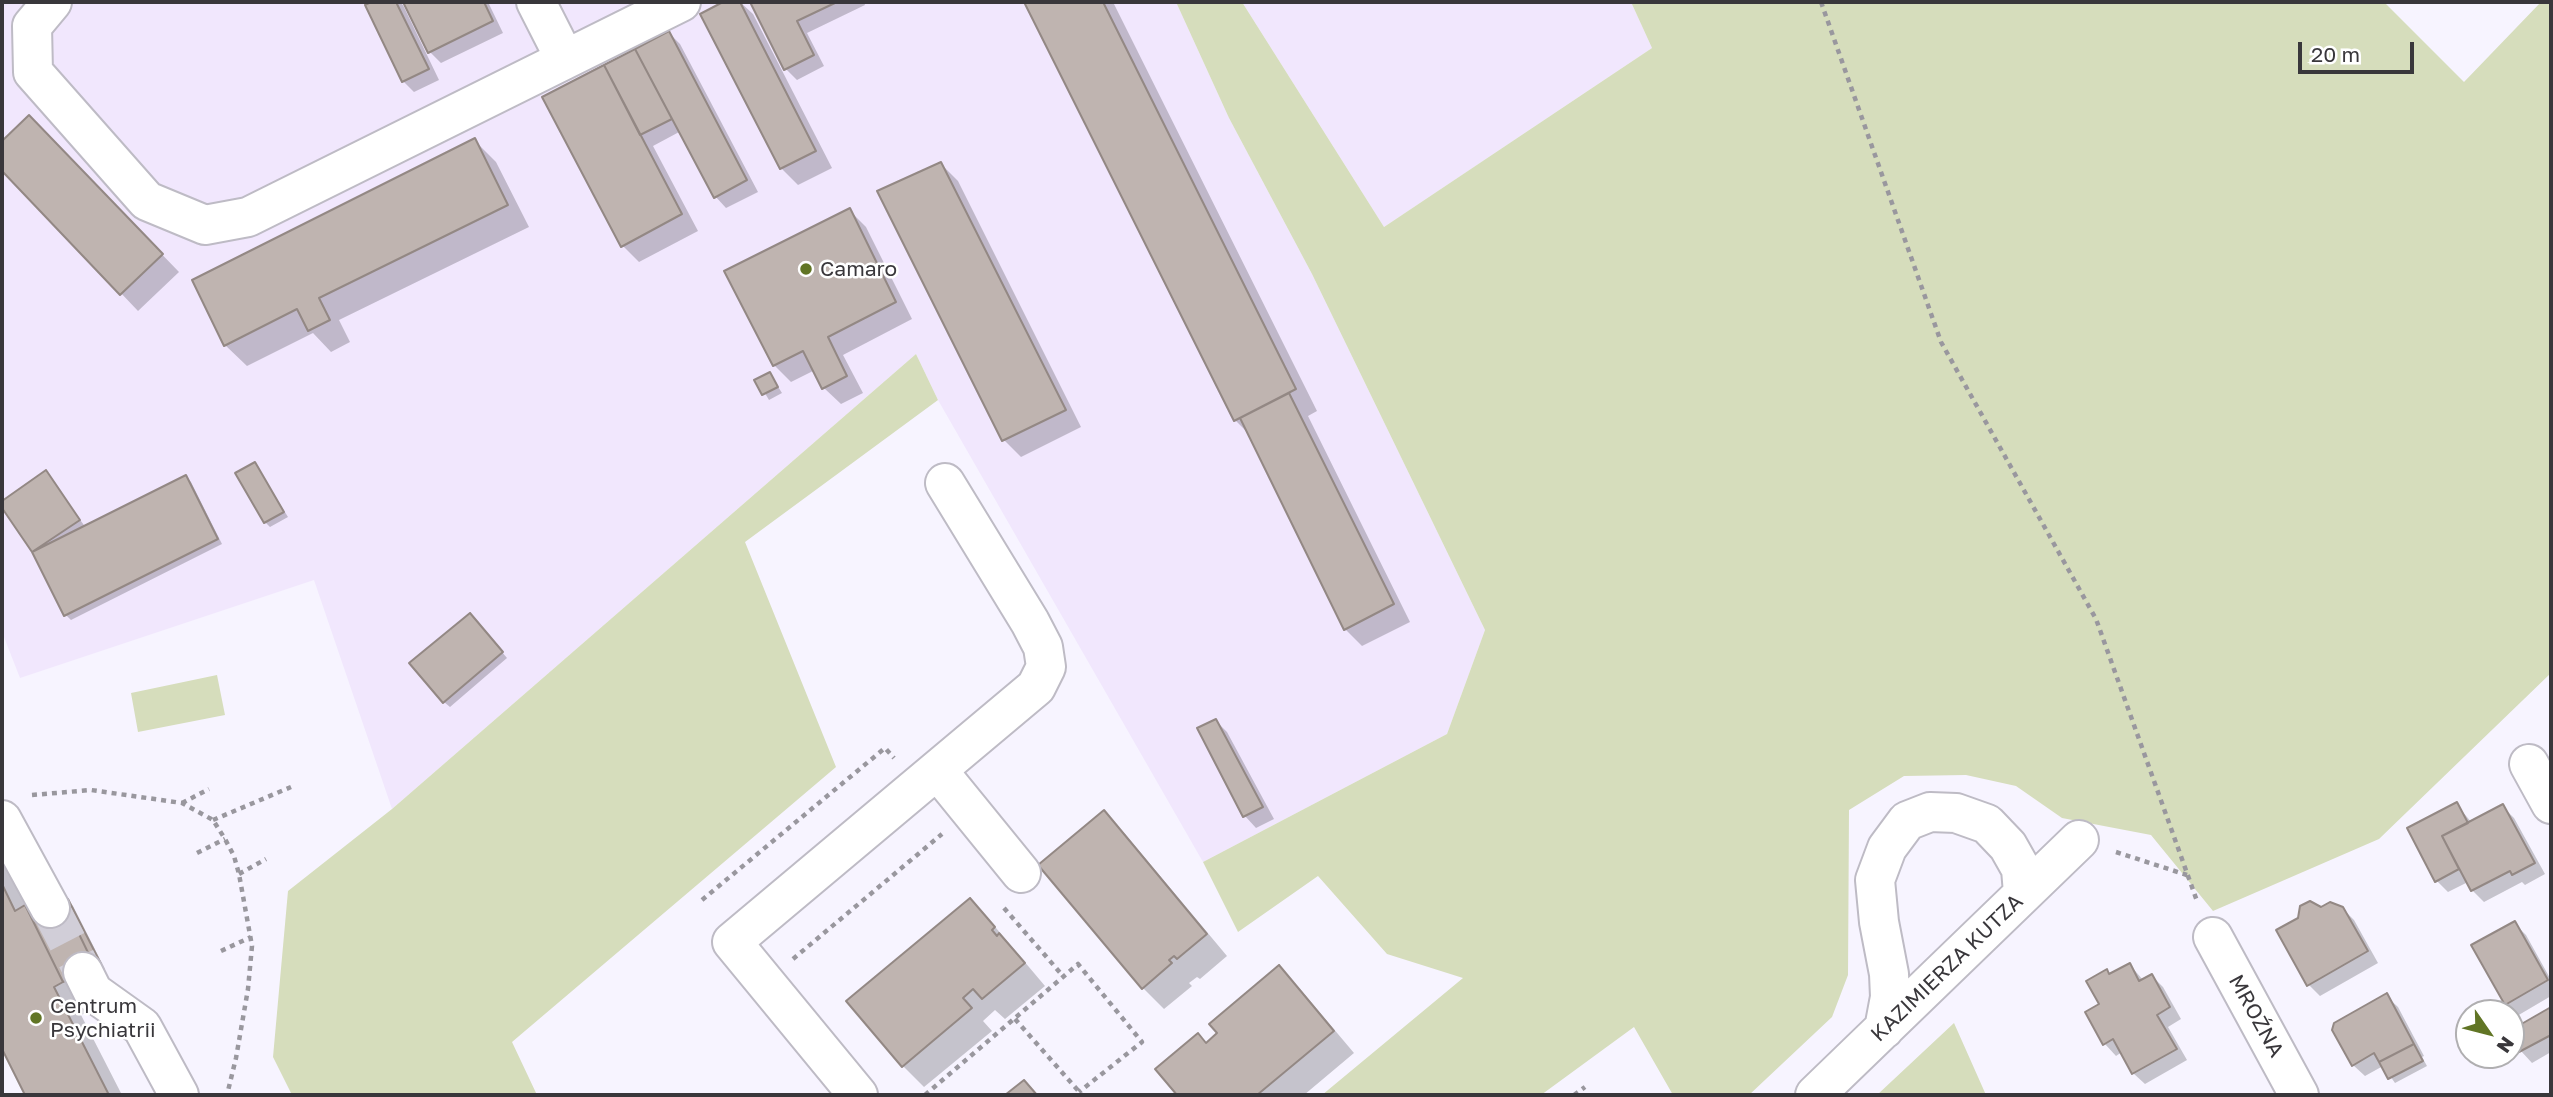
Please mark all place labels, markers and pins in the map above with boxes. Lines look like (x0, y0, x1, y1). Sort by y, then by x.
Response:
place label: Camaro (820, 256, 897, 282)
marker: Camaro (798, 261, 814, 277)
place label: Centrum Psychiatrii (50, 993, 156, 1043)
marker: Centrum Psychiatrii (28, 1010, 44, 1026)

